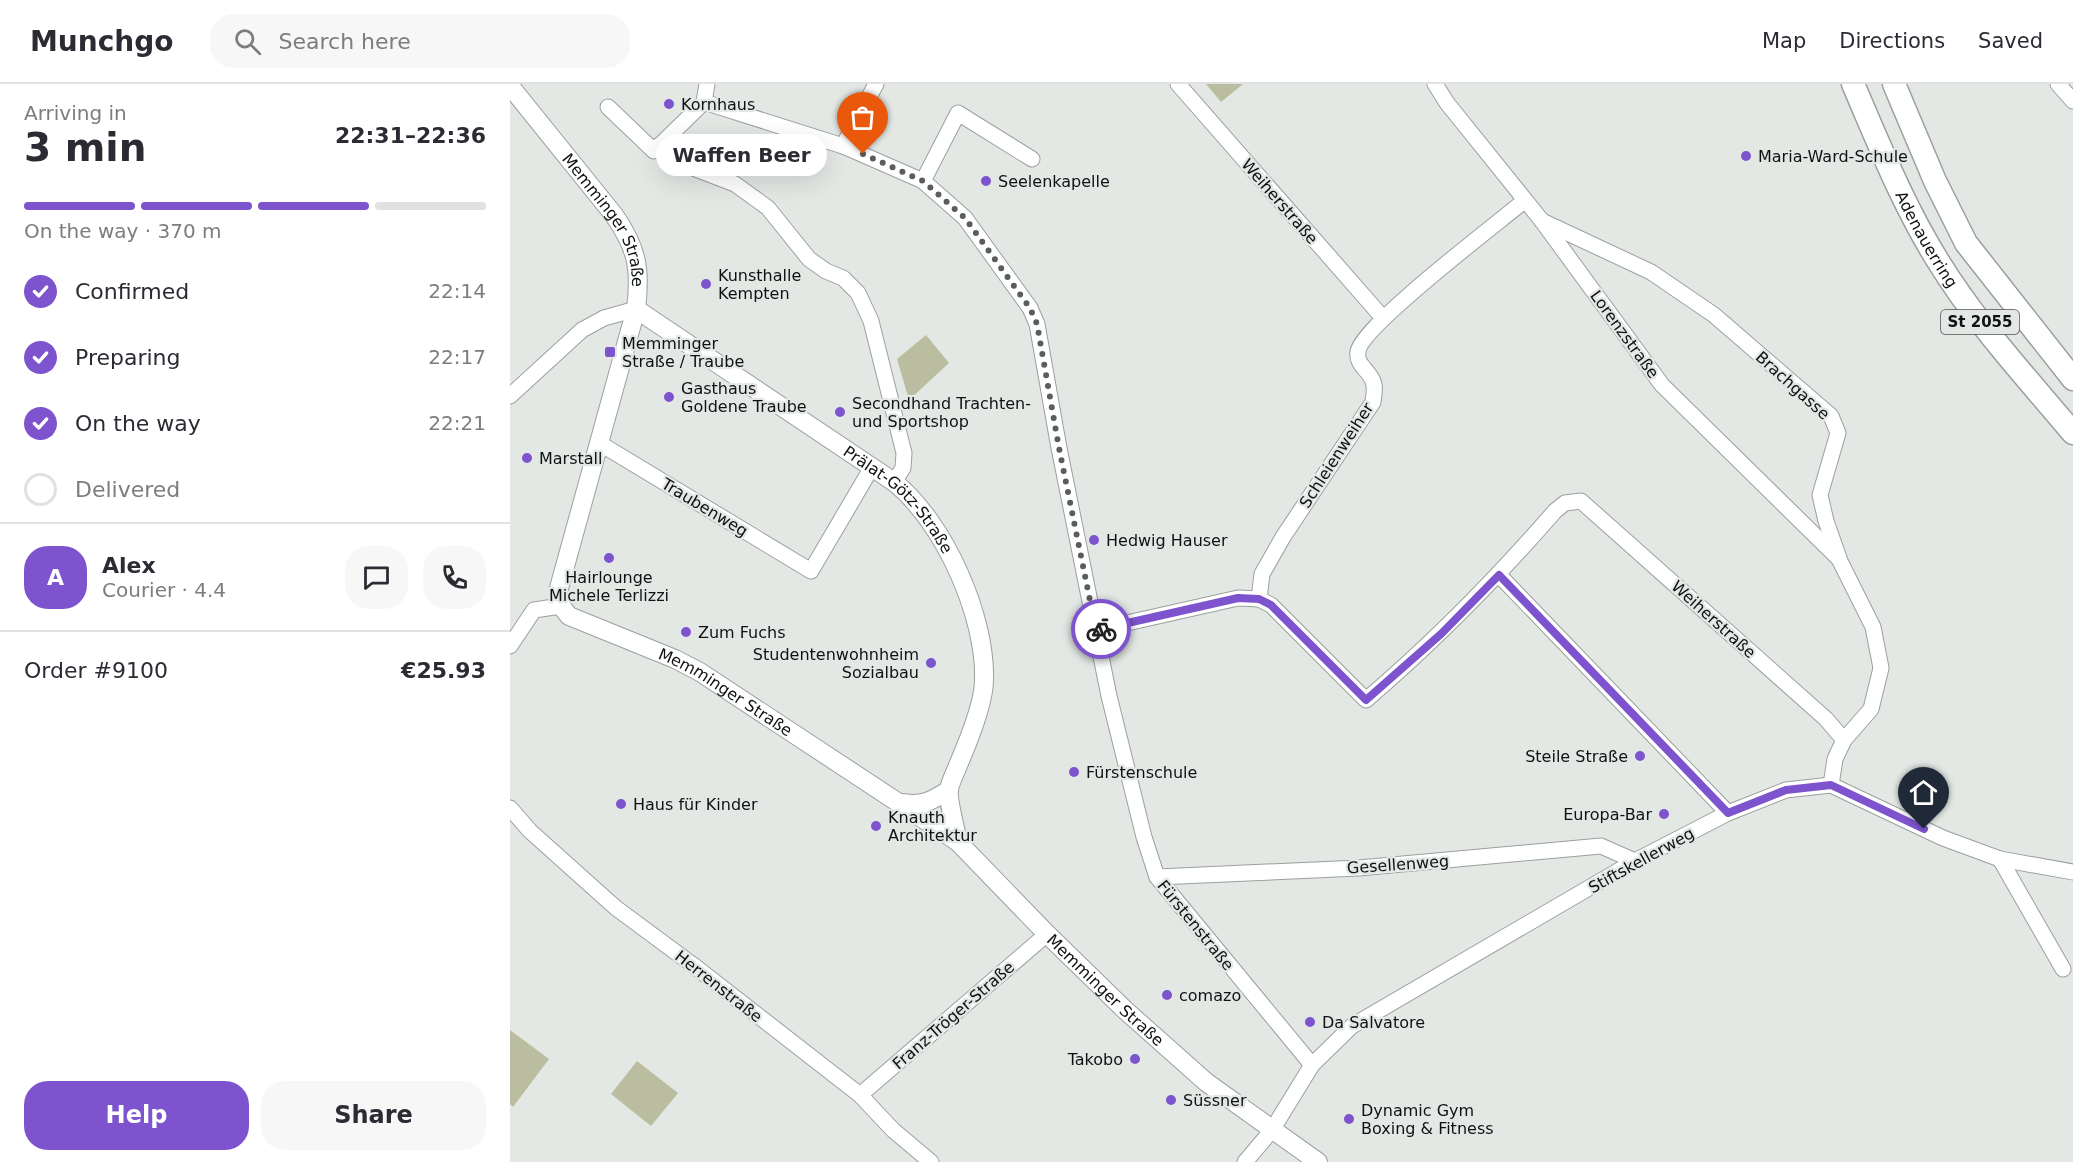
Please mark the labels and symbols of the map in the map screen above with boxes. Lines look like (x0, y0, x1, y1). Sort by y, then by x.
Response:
pin (837, 92, 888, 154)
place label: Kornhaus (681, 95, 755, 114)
marker: Kornhaus (662, 97, 676, 111)
callout: Waffen Beer (656, 133, 827, 175)
place label: Maria-Ward-Schule (1758, 147, 1908, 166)
marker: Maria-Ward-Schule (1739, 149, 1753, 163)
street label: Memminger Straße (558, 150, 647, 287)
street label: Weiherstraße (1237, 155, 1322, 248)
place label: Seelenkapelle (998, 172, 1110, 191)
marker: Seelenkapelle (979, 174, 993, 188)
street label: Adenauerring (1891, 188, 1962, 291)
place label: Kunsthalle Kempten (718, 266, 801, 303)
marker: Kunsthalle Kempten (699, 277, 713, 291)
street label: Lorenzstraße (1586, 287, 1663, 382)
road number: St 2055 (1941, 310, 2019, 334)
place label: Memminger Straße / Traube (622, 334, 744, 371)
marker: Memminger Straße / Traube (603, 345, 617, 359)
street label: Brachgasse (1752, 347, 1833, 423)
place label: Gasthaus Goldene Traube (681, 379, 807, 416)
marker: Gasthaus Goldene Traube (662, 390, 676, 404)
place label: Secondhand Trachten- und Sportshop (852, 394, 1031, 431)
street label: Schleienweiher (1295, 399, 1378, 512)
marker: Secondhand Trachten- und Sportshop (833, 405, 847, 419)
street label: Prälat-Götz-Straße (840, 442, 957, 557)
place label: Marstall (539, 449, 603, 468)
marker: Marstall (520, 451, 534, 465)
street label: Traubenweg (657, 474, 751, 541)
place label: Hedwig Hauser (1106, 531, 1228, 550)
marker: Hedwig Hauser (1087, 533, 1101, 547)
marker: Hairlounge Michele Terlizzi (602, 551, 616, 565)
place label: Hairlounge Michele Terlizzi (549, 568, 669, 605)
street label: Weiherstraße (1668, 577, 1760, 662)
courier (1071, 599, 1131, 659)
place label: Zum Fuchs (698, 623, 786, 642)
marker: Zum Fuchs (679, 625, 693, 639)
street label: Memminger Straße (656, 644, 796, 740)
place label: Studentenwohnheim Sozialbau (753, 645, 919, 682)
marker: Studentenwohnheim Sozialbau (924, 656, 938, 670)
place label: Steile Straße (1525, 747, 1628, 766)
marker: Steile Straße (1633, 749, 1647, 763)
place label: Fürstenschule (1086, 763, 1197, 782)
marker: Fürstenschule (1067, 765, 1081, 779)
pin (1898, 767, 1949, 829)
place label: Haus für Kinder (633, 795, 758, 814)
marker: Haus für Kinder (614, 797, 628, 811)
place label: Europa-Bar (1563, 805, 1652, 824)
marker: Europa-Bar (1657, 807, 1671, 821)
place label: Knauth Architektur (888, 808, 977, 845)
marker: Knauth Architektur (869, 819, 883, 833)
street label: Stiftskellerweg (1585, 824, 1697, 897)
street label: Gesellenweg (1346, 851, 1450, 878)
street label: Fürstenstraße (1153, 876, 1238, 974)
street label: Memminger Straße (1043, 930, 1168, 1050)
street label: Herrenstraße (671, 946, 766, 1026)
street label: Franz-Tröger-Straße (889, 957, 1018, 1073)
place label: comazo (1179, 986, 1241, 1005)
marker: comazo (1160, 988, 1174, 1002)
place label: Da Salvatore (1322, 1013, 1425, 1032)
marker: Da Salvatore (1303, 1015, 1317, 1029)
place label: Takobo (1067, 1050, 1123, 1069)
marker: Takobo (1128, 1052, 1142, 1066)
place label: Süssner (1183, 1091, 1247, 1110)
marker: Süssner (1164, 1093, 1178, 1107)
place label: Dynamic Gym Boxing & Fitness (1361, 1101, 1494, 1138)
marker: Dynamic Gym Boxing & Fitness (1342, 1112, 1356, 1126)

